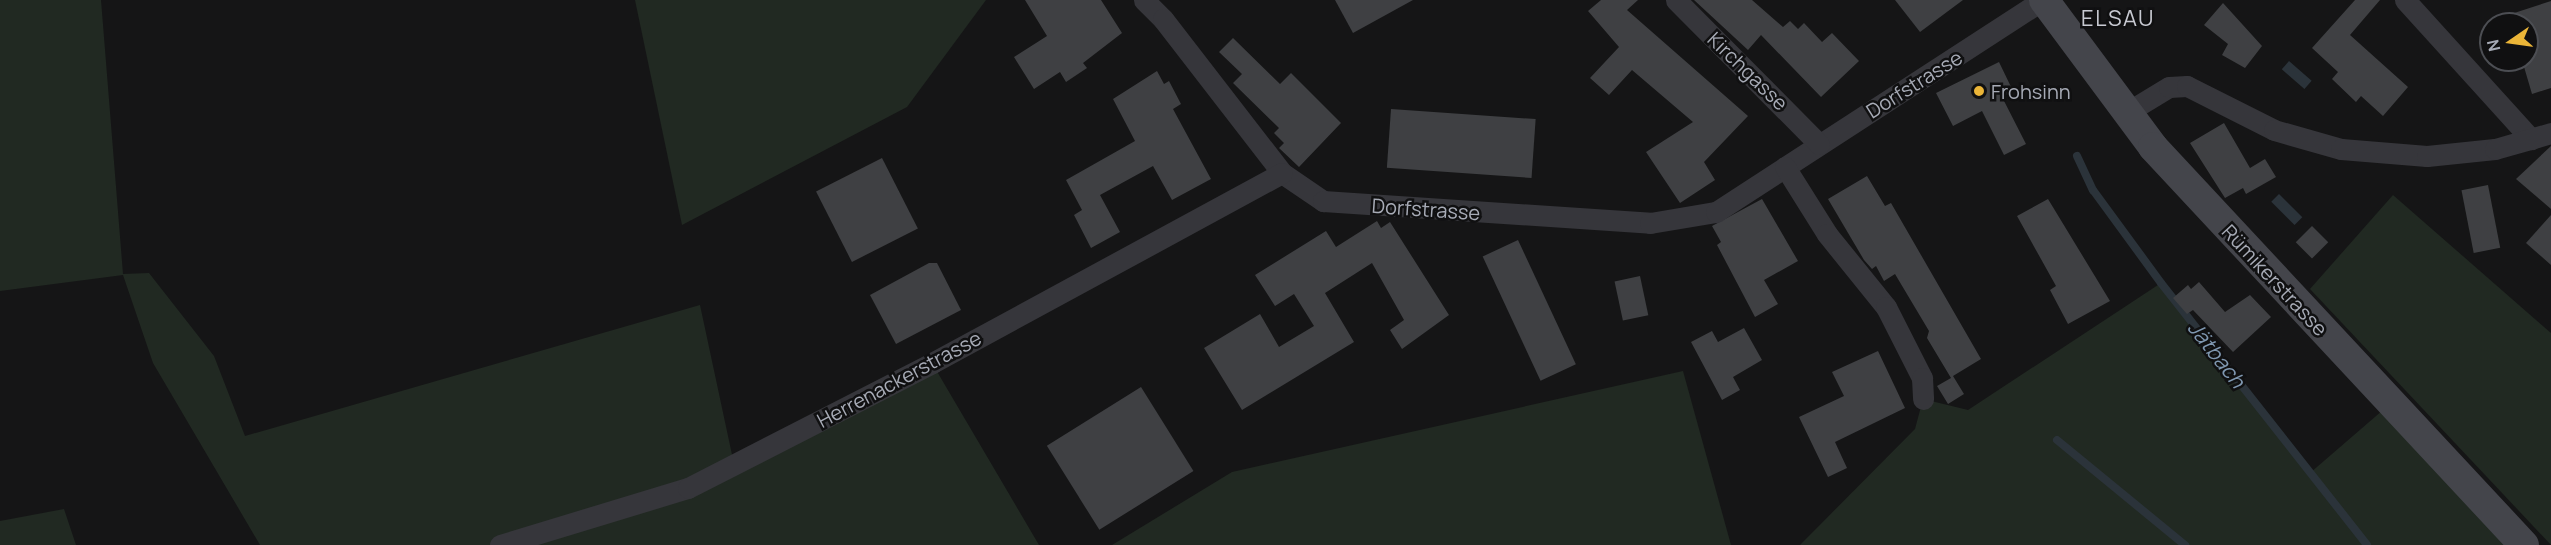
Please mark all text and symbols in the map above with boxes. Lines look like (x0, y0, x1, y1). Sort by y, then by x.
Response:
district label: ELSAU (2081, 6, 2155, 32)
north arrow (2479, 12, 2539, 72)
street label: Kirchgasse (1703, 27, 1793, 115)
text: N (2481, 38, 2505, 54)
street label: Dorfstrasse (1862, 45, 1966, 123)
place label: Frohsinn (1991, 79, 2071, 103)
marker: Frohsinn (1972, 84, 1986, 98)
street label: Dorfstrasse (1371, 193, 1481, 225)
street label: Rümikerstrasse (2217, 219, 2333, 341)
water label: Jätbach (2183, 316, 2251, 392)
street label: Herrenackerstrasse (813, 326, 985, 432)

